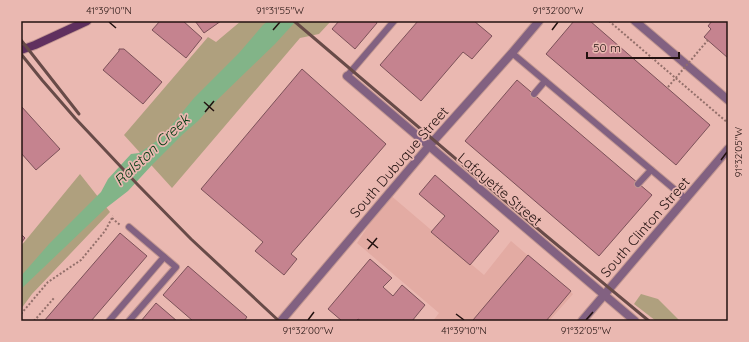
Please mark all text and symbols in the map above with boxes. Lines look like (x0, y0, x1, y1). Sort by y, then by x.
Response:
text: 41°39'10"N (86, 4, 132, 17)
text: 91°31'55"W (256, 4, 304, 17)
text: 91°32'00"W (533, 4, 584, 17)
scale bar (587, 34, 679, 60)
text: 50 m (593, 40, 621, 55)
street label: South Dubuque Street (346, 102, 452, 221)
water label: Ralston Creek (110, 108, 195, 190)
text: 91°32'05"W (732, 127, 745, 177)
street label: Lafayette Street (454, 148, 546, 230)
street label: South Clinton Street (596, 173, 694, 281)
text: 91°32'00"W (283, 324, 334, 337)
text: 41°39'10"N (441, 324, 487, 337)
text: 91°32'05"W (561, 324, 611, 337)

